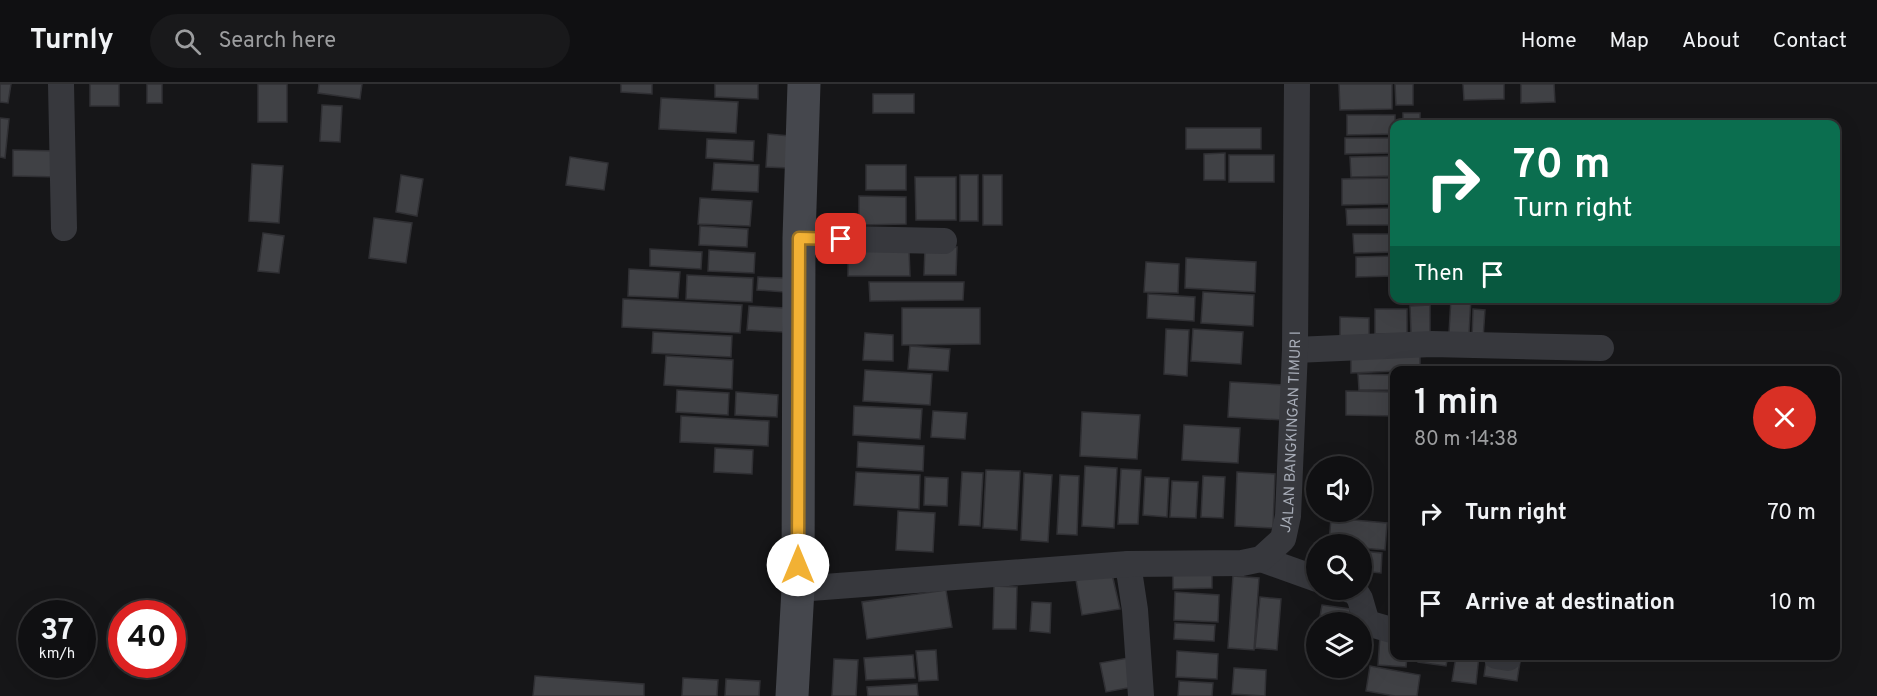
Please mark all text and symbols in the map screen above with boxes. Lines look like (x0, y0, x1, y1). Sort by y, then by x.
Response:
search box (150, 14, 570, 68)
text: Turnly (30, 23, 114, 59)
icon: search (171, 25, 204, 58)
text: Search here (219, 28, 336, 55)
text: Home (1521, 28, 1577, 55)
text: Map (1610, 28, 1649, 55)
text: About (1682, 28, 1740, 55)
text: Contact (1773, 28, 1847, 55)
text: 70 m (1513, 140, 1611, 193)
icon: right (1414, 144, 1492, 222)
text: Turn right (1513, 192, 1632, 226)
pin (815, 213, 866, 264)
icon: arrive (824, 222, 857, 255)
icon: arrive (1476, 258, 1509, 291)
text: Then (1414, 261, 1464, 288)
street label: JALAN BANGKINGAN TIMUR I (1277, 331, 1306, 534)
text: 1 min (1414, 381, 1499, 427)
button: close (1753, 386, 1816, 449)
text: 80 m · 14:38 (1414, 427, 1518, 453)
map controls (1306, 456, 1372, 678)
button: sound (1306, 456, 1372, 522)
icon: right (1414, 497, 1447, 530)
text: Turn right (1465, 500, 1567, 527)
text: 70 m (1767, 500, 1816, 527)
position arrow (766, 533, 830, 597)
button: search (1306, 534, 1372, 600)
icon: arrive (1414, 587, 1447, 620)
text: Arrive at destination (1465, 590, 1675, 617)
text: 10 m (1770, 590, 1816, 617)
speed limit sign: 40 (108, 600, 186, 678)
button: layers (1306, 612, 1372, 678)
text: 37 (40, 613, 74, 650)
text: km/h (39, 645, 75, 664)

